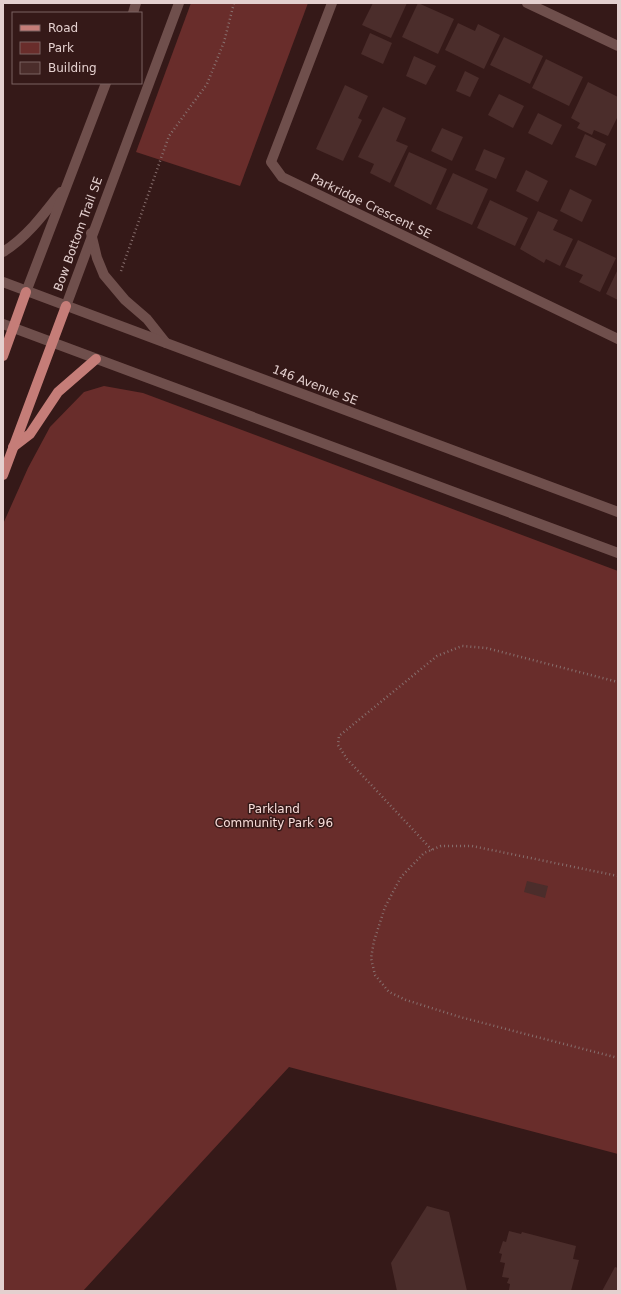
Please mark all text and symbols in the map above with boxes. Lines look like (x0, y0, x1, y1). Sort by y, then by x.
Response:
legend (12, 12, 142, 84)
text: Road (48, 21, 78, 35)
text: Park (48, 41, 74, 55)
text: Building (48, 61, 97, 75)
street label: Parkridge Crescent SE (308, 171, 434, 241)
street label: Bow Bottom Trail SE (51, 175, 105, 293)
street label: 146 Avenue SE (270, 362, 360, 408)
park label: Parkland Community Park 96 (215, 802, 333, 830)

